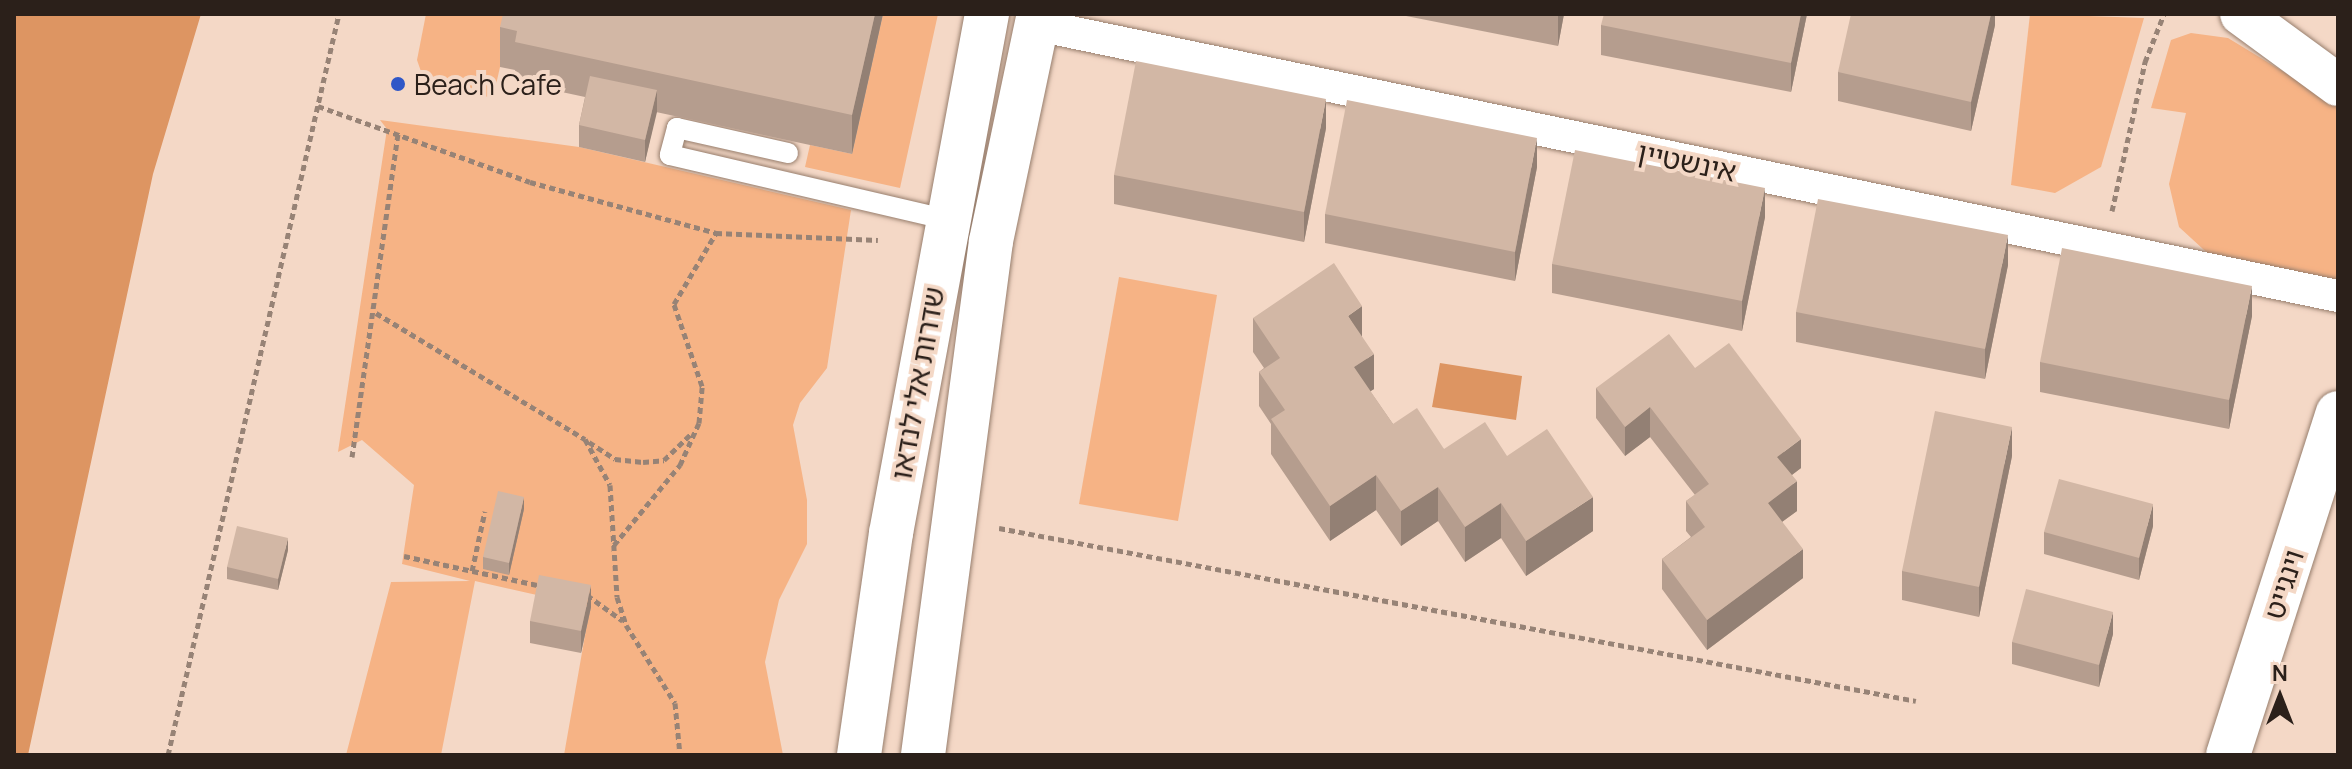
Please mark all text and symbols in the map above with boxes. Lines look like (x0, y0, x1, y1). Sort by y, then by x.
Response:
place label: Beach Cafe (414, 67, 562, 101)
marker: Beach Cafe (389, 75, 407, 93)
street label: אינשטיין (1635, 134, 1739, 188)
street label: שדרות אלי לנדאו (884, 284, 950, 482)
street label: וינגייט (2256, 545, 2310, 623)
north arrow (2240, 657, 2320, 737)
text: N (2272, 658, 2288, 688)

